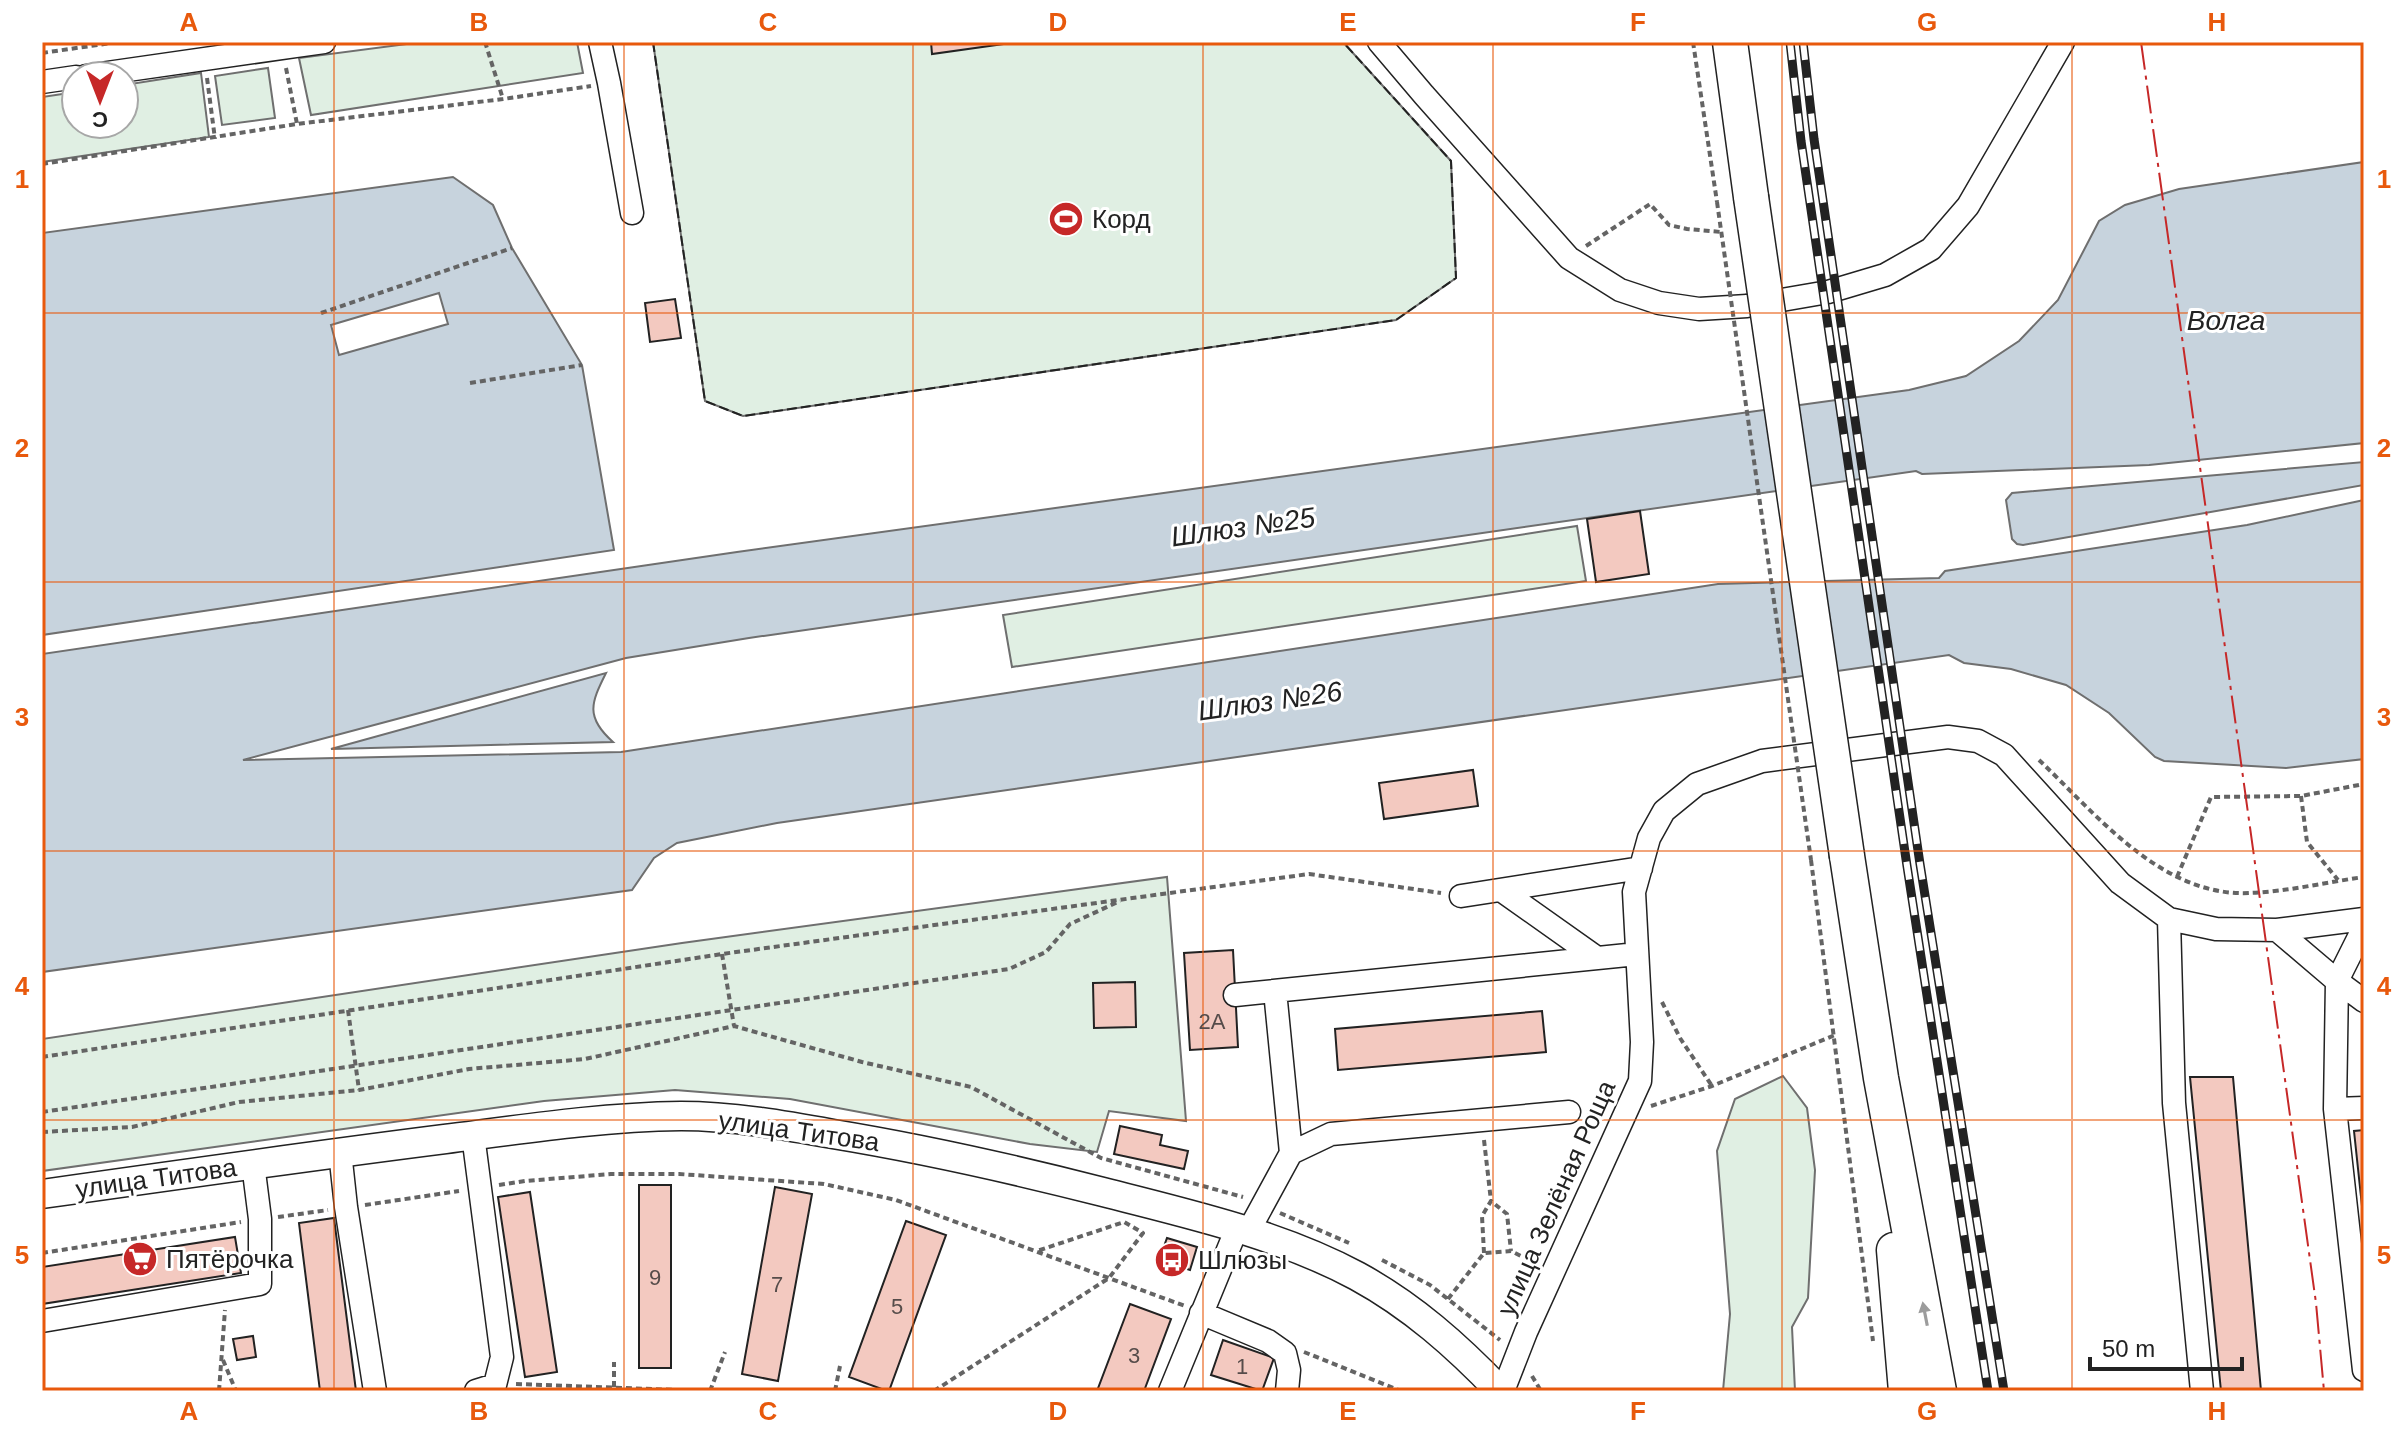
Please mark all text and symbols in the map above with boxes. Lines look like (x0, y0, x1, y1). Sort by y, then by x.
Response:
text: A (180, 7, 199, 37)
text: B (470, 7, 488, 37)
text: C (759, 7, 778, 37)
text: D (1049, 7, 1067, 37)
text: E (1339, 7, 1357, 37)
text: F (1630, 7, 1646, 37)
text: G (1917, 7, 1937, 37)
text: H (2208, 7, 2226, 37)
north arrow (60, 60, 140, 140)
text: С (92, 107, 108, 132)
text: 1 (15, 164, 29, 194)
text: 1 (2377, 164, 2391, 194)
sports icon: Корд (1047, 200, 1085, 238)
place label: Корд (1092, 204, 1151, 234)
water label: Волга (2187, 305, 2265, 336)
text: 2 (15, 433, 29, 463)
text: 2 (2377, 433, 2391, 463)
water label: Шлюз №25 (1169, 502, 1317, 552)
water label: Шлюз №26 (1196, 676, 1344, 726)
text: 3 (15, 702, 29, 732)
text: 3 (2377, 702, 2391, 732)
text: 4 (15, 971, 30, 1001)
text: 4 (2377, 971, 2392, 1001)
house number: 2А (1199, 1009, 1226, 1034)
street label: улица Зелёная Роща (1491, 1075, 1622, 1320)
street label: улица Титова (717, 1105, 882, 1157)
street label: улица Титова (74, 1152, 239, 1204)
text: 5 (15, 1240, 29, 1270)
supermarket icon: Пятёрочка (121, 1240, 159, 1278)
text: 5 (2377, 1240, 2391, 1270)
bus stop icon: Шлюзы (1153, 1241, 1191, 1279)
place label: Пятёрочка (166, 1244, 294, 1274)
place label: Шлюзы (1198, 1245, 1287, 1275)
house number: 9 (649, 1265, 661, 1290)
house number: 7 (771, 1272, 783, 1297)
house number: 5 (891, 1294, 903, 1319)
one-way arrow (1919, 1302, 1931, 1327)
scale bar (2090, 1321, 2242, 1371)
text: 50 m (2102, 1335, 2155, 1362)
house number: 3 (1128, 1343, 1140, 1368)
house number: 1 (1236, 1354, 1248, 1379)
text: A (180, 1396, 199, 1426)
text: B (470, 1396, 488, 1426)
text: C (759, 1396, 778, 1426)
text: D (1049, 1396, 1067, 1426)
text: E (1339, 1396, 1357, 1426)
text: F (1630, 1396, 1646, 1426)
text: G (1917, 1396, 1937, 1426)
text: H (2208, 1396, 2226, 1426)

